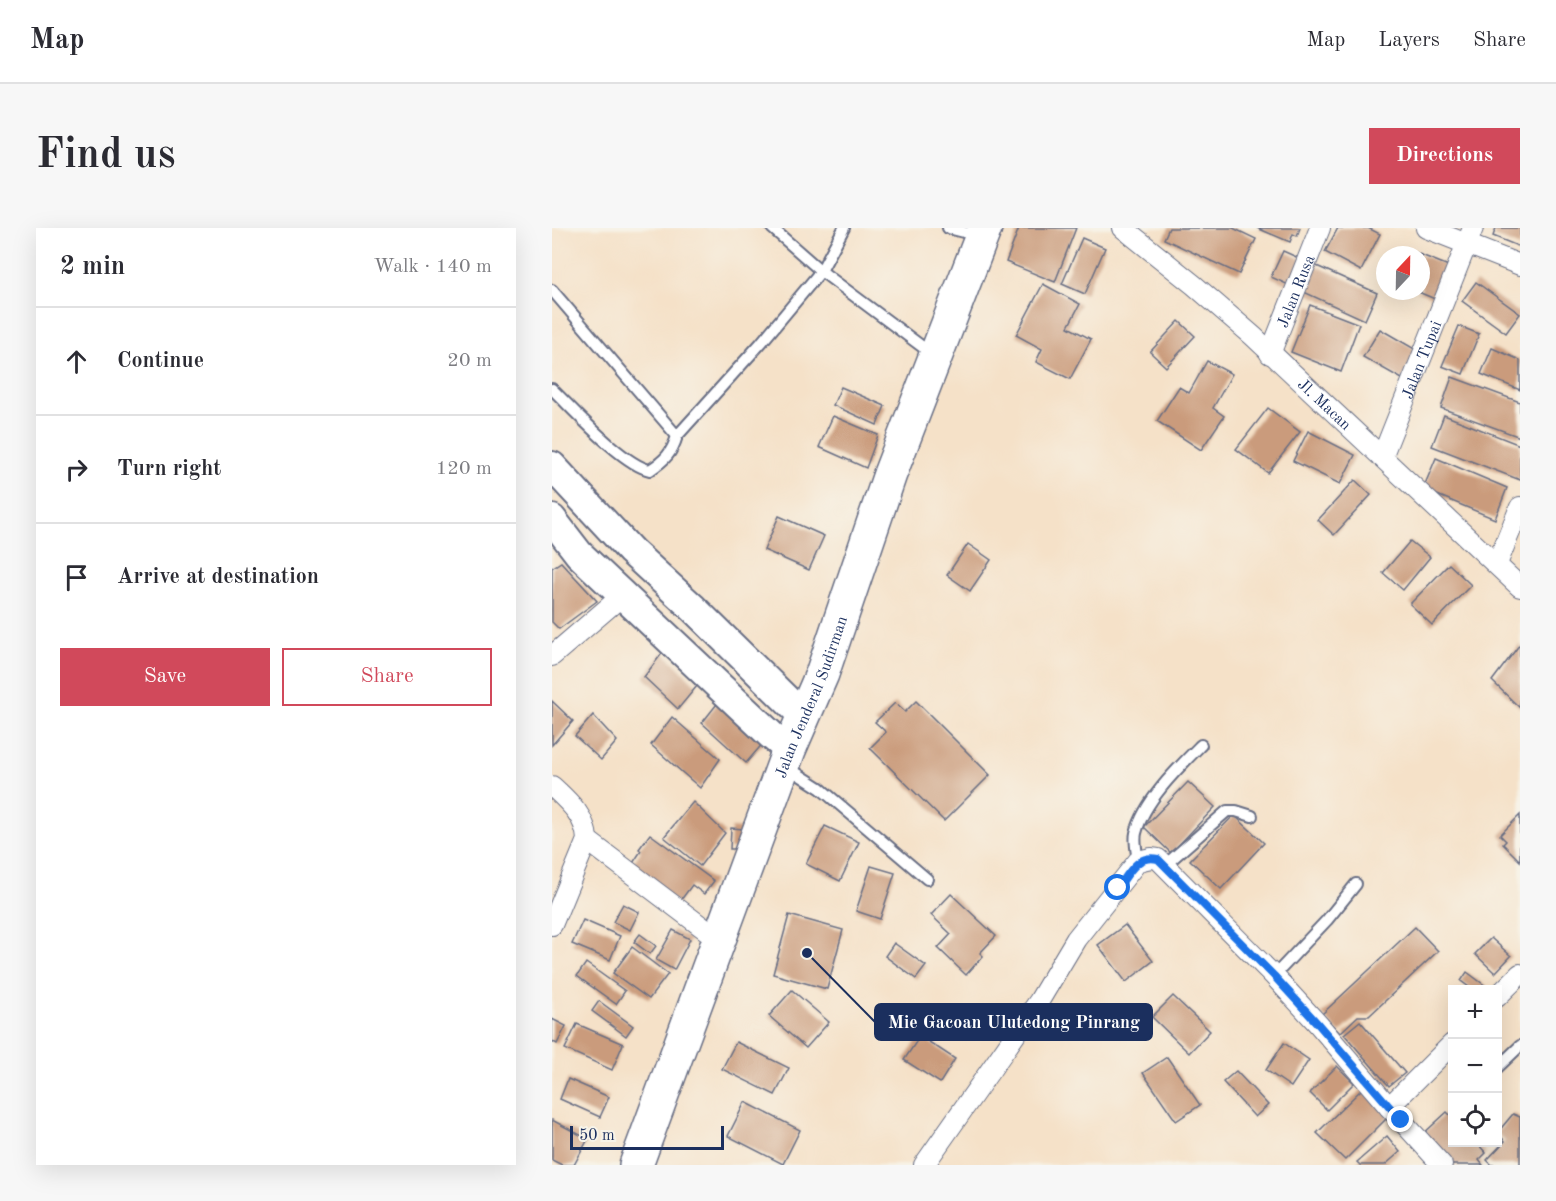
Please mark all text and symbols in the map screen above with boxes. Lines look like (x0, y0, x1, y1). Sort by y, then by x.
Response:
text: Map (30, 27, 84, 55)
text: Map (1306, 30, 1345, 51)
text: Layers (1378, 30, 1440, 51)
text: Share (1473, 30, 1526, 51)
button: Directions (1369, 128, 1520, 184)
text: Find us (36, 135, 175, 177)
north arrow (1376, 246, 1430, 300)
street label: Jalan Rusa (1275, 253, 1319, 330)
text: 2 min (60, 254, 125, 280)
text: Walk · 140 m (373, 257, 492, 277)
street label: Jalan Tupai (1400, 319, 1445, 401)
icon: ahead (60, 345, 93, 378)
text: Continue (117, 350, 204, 372)
text: 20 m (447, 351, 492, 371)
street label: Jl. Macan (1294, 377, 1354, 434)
icon: right (60, 453, 93, 486)
text: Turn right (117, 458, 221, 480)
text: 120 m (436, 459, 492, 479)
icon: arrive (60, 561, 93, 594)
text: Arrive at destination (117, 566, 319, 588)
street label: Jalan Jenderal Sudirman (773, 614, 851, 780)
button: Save (60, 648, 270, 706)
button: Share (282, 648, 492, 706)
route start (1104, 874, 1130, 900)
map controls (1448, 985, 1502, 1147)
button: + (1448, 985, 1502, 1039)
callout: Mie Gacoan Ulutedong Pinrang (875, 1004, 1152, 1040)
text: Mie Gacoan Ulutedong Pinrang (888, 1014, 1140, 1032)
button: − (1448, 1039, 1502, 1093)
button: locate (1448, 1093, 1502, 1147)
route end (1387, 1106, 1413, 1132)
scale bar (570, 1123, 724, 1150)
text: 50 m (579, 1128, 615, 1144)

